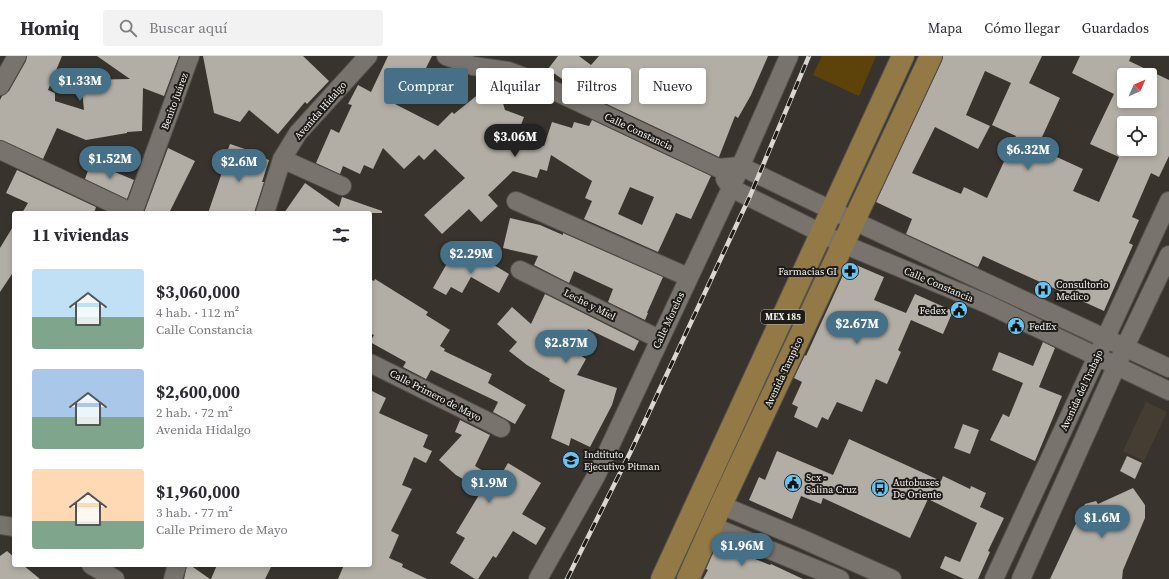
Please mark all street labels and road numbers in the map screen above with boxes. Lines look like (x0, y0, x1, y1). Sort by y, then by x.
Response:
street label: Benito Juárez (158, 71, 191, 131)
street label: Avenida Hidalgo (292, 78, 350, 142)
street label: Calle Constancia (602, 110, 676, 153)
street label: Calle Constancia (902, 264, 976, 305)
street label: Leche y Miel (562, 286, 618, 323)
street label: Calle Morelos (650, 290, 687, 351)
road number: MEX 185 (761, 310, 805, 324)
street label: Avenida Tampico (761, 334, 806, 410)
street label: Avenida del Trabajo (1057, 347, 1106, 433)
street label: Calle Primero de Mayo (388, 367, 484, 424)

